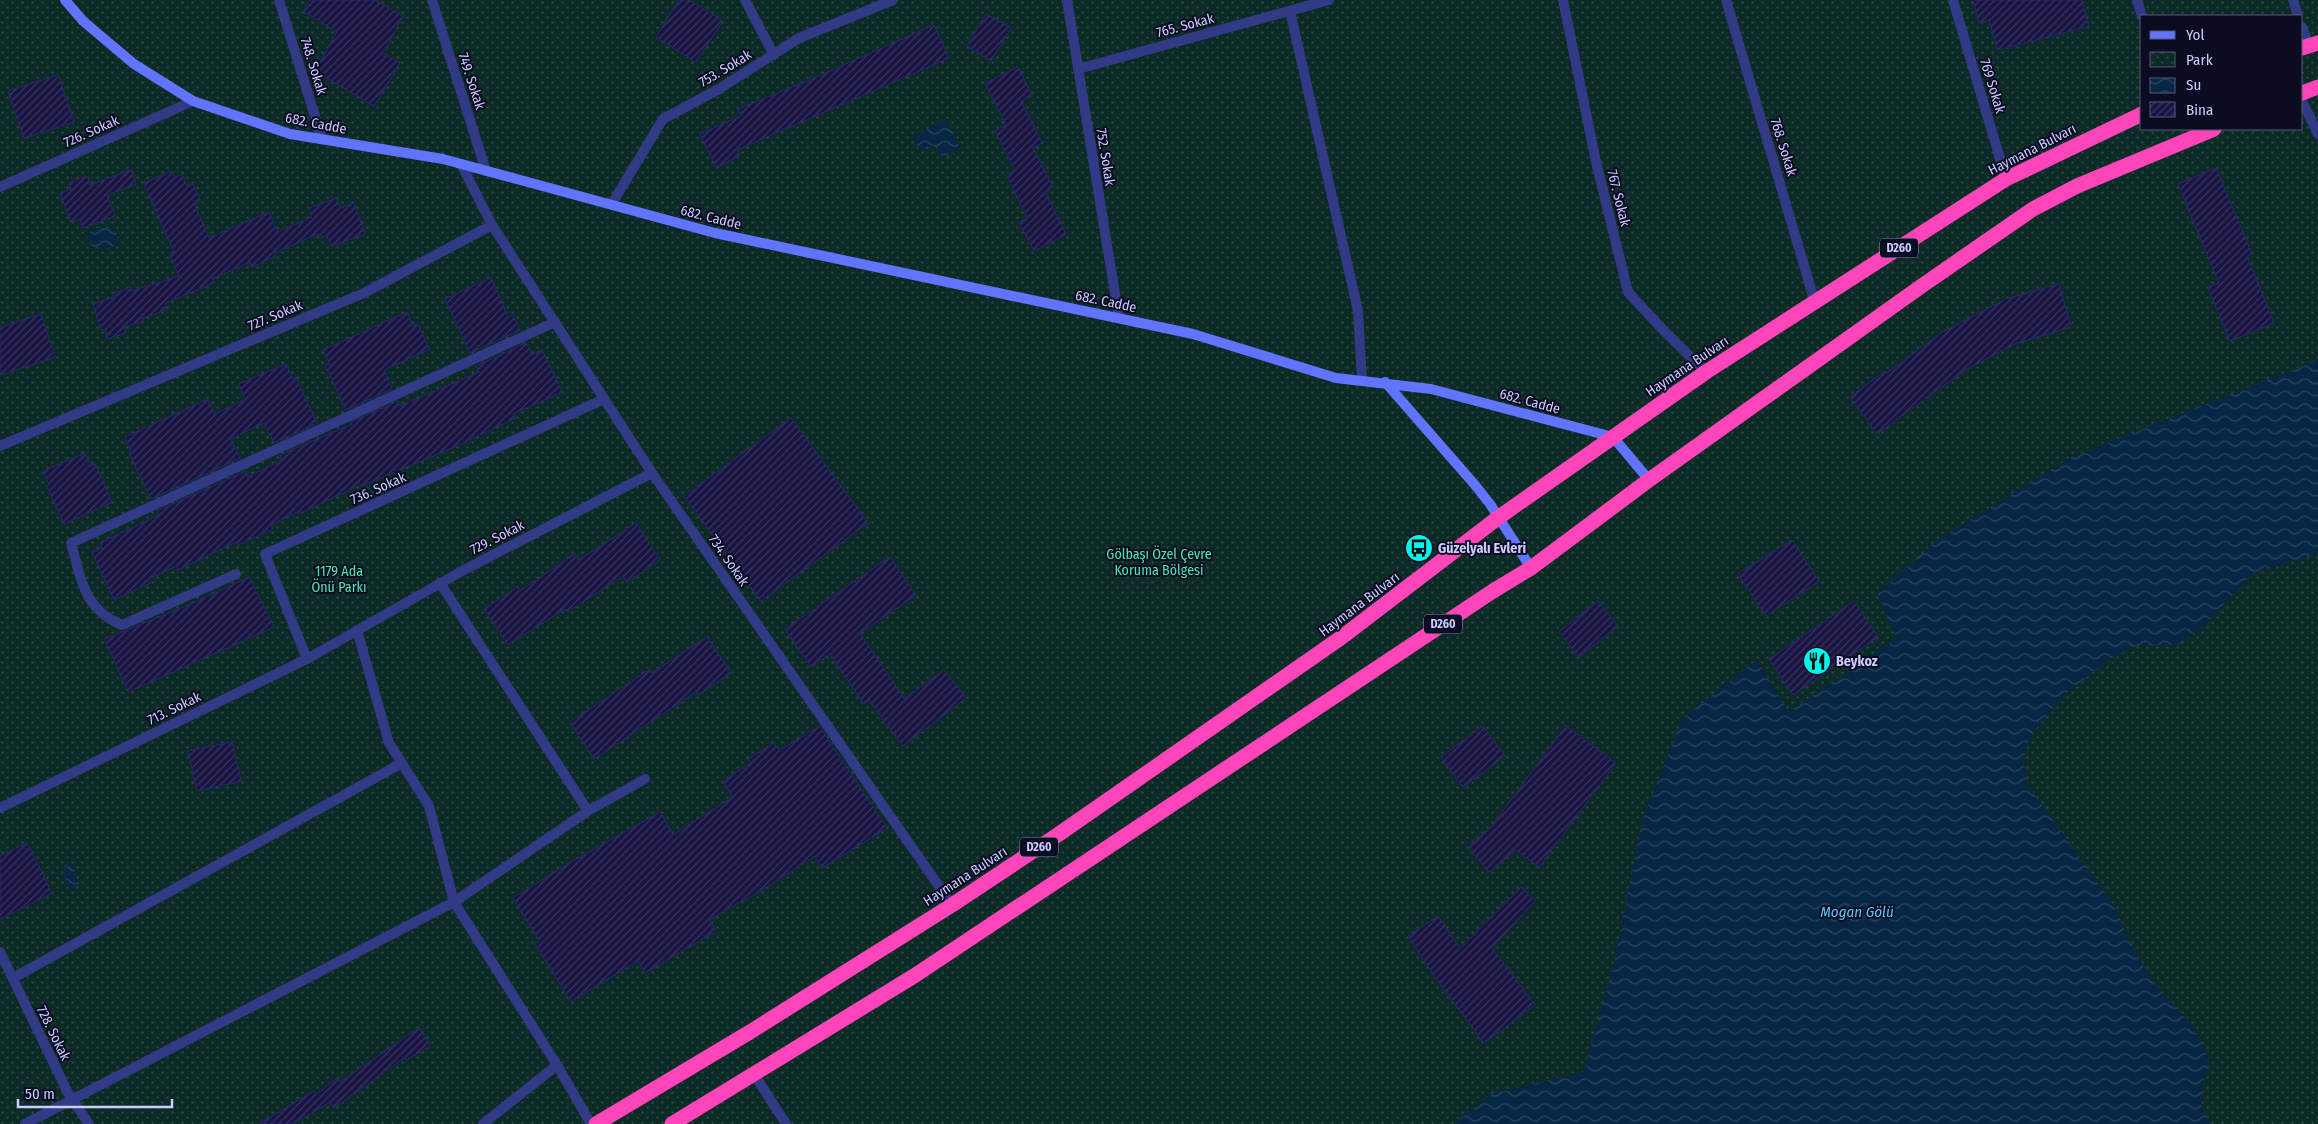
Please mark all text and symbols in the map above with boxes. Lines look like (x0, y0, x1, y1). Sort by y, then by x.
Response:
street label: 765. Sokak (1154, 10, 1216, 41)
legend (2140, 15, 2303, 130)
text: Yol (2186, 26, 2204, 44)
street label: 748. Sokak (297, 35, 330, 97)
street label: 753. Sokak (696, 46, 755, 91)
street label: 749. Sokak (454, 51, 489, 112)
text: Park (2186, 51, 2213, 69)
street label: 769 Sokak (1976, 57, 2009, 116)
text: Su (2186, 76, 2201, 94)
text: Bina (2186, 101, 2213, 119)
street label: 682. Cadde (284, 109, 348, 138)
street label: 726. Sokak (61, 112, 122, 151)
street label: 768. Sokak (1767, 116, 1800, 179)
street label: Haymana Bulvarı (1985, 120, 2079, 179)
street label: 752. Sokak (1093, 127, 1119, 188)
street label: 767. Sokak (1603, 168, 1634, 229)
street label: 682. Cadde (679, 202, 743, 233)
road number: D260 (1880, 238, 1918, 258)
street label: 682. Cadde (1074, 287, 1138, 316)
street label: 727. Sokak (245, 296, 305, 335)
street label: Haymana Bulvarı (1643, 332, 1732, 400)
street label: 682. Cadde (1498, 385, 1562, 418)
street label: 736. Sokak (348, 468, 409, 508)
street label: 729. Sokak (467, 516, 528, 558)
street label: 734. Sokak (705, 531, 753, 590)
bus stop icon: Güzelyalı Evleri (1404, 533, 1434, 563)
place label: Güzelyalı Evleri (1438, 540, 1527, 557)
park label: Gölbaşı Özel Çevre Koruma Bölgesi (1106, 545, 1212, 579)
park label: 1179 Ada Önü Parkı (311, 563, 367, 596)
street label: Haymana Bulvarı (1316, 569, 1403, 640)
road number: D260 (1424, 614, 1462, 634)
restaurant icon: Beykoz (1802, 646, 1832, 676)
place label: Beykoz (1836, 653, 1878, 670)
street label: 713. Sokak (145, 688, 204, 729)
road number: D260 (1020, 838, 1058, 856)
street label: Haymana Bulvarı (920, 843, 1010, 910)
water label: Mogan Gölü (1820, 903, 1894, 921)
street label: 728. Sokak (33, 1003, 74, 1064)
scale bar (18, 1076, 171, 1108)
text: 50 m (25, 1085, 55, 1103)

